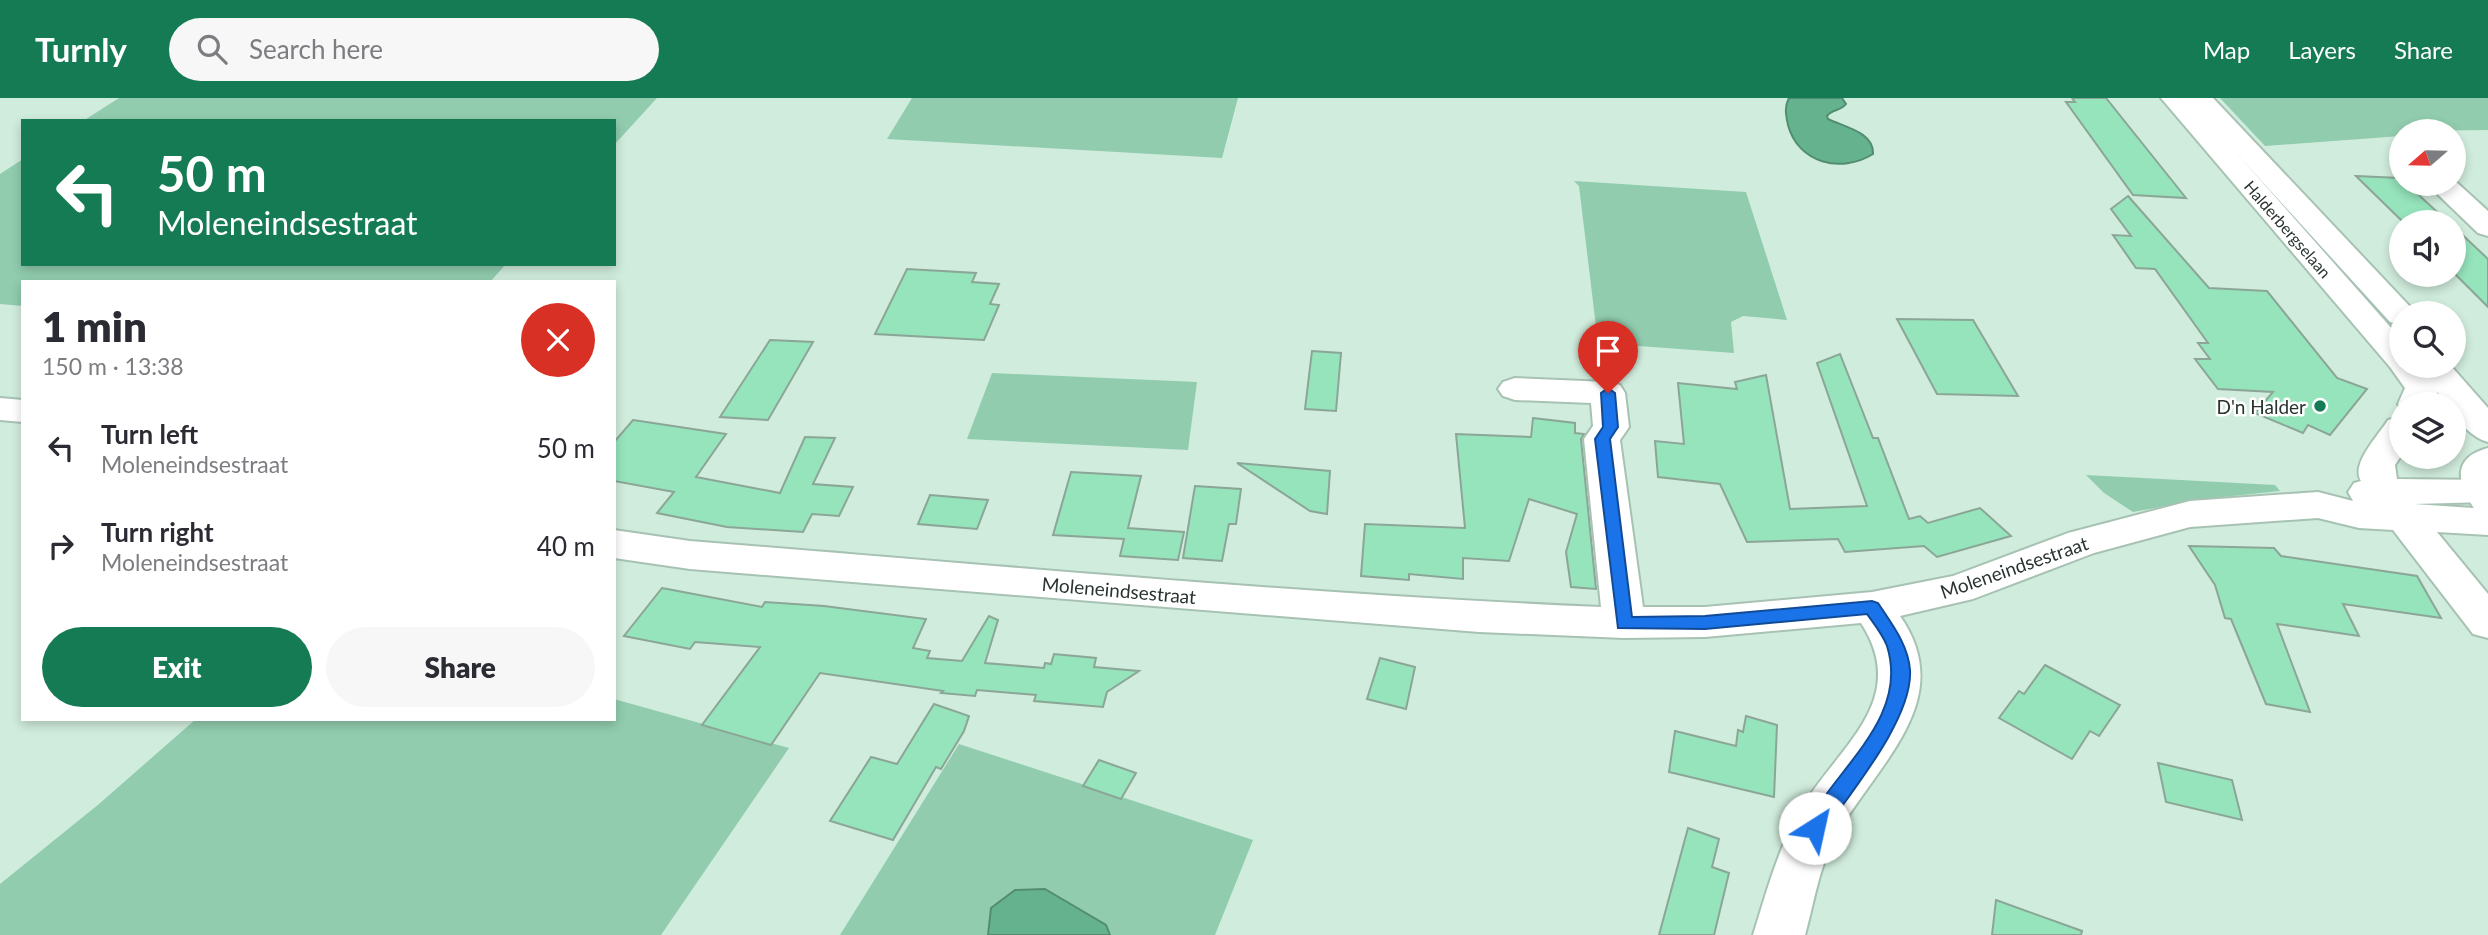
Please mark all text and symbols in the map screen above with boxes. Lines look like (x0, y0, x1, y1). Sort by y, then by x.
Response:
search box (169, 18, 659, 81)
text: Turnly (35, 29, 127, 69)
icon: search (193, 30, 231, 68)
text: Search here (249, 33, 383, 65)
text: Map (2203, 35, 2250, 64)
text: Layers (2288, 35, 2356, 64)
text: Share (2394, 35, 2453, 64)
north arrow (2389, 119, 2466, 196)
map controls (2389, 119, 2466, 469)
text: 50 m (157, 144, 267, 202)
icon: left (42, 147, 133, 238)
street label: Halderbergselaan (2241, 177, 2335, 281)
text: Moleneindsestraat (157, 203, 418, 242)
button: sound (2389, 210, 2466, 287)
text: 1 min (42, 301, 147, 351)
button: search (2389, 301, 2466, 378)
button: close (521, 303, 595, 377)
pin (1578, 321, 1638, 393)
icon: arrive (1589, 332, 1627, 370)
text: 150 m · 13:38 (42, 352, 184, 380)
button: layers (2389, 392, 2466, 469)
place label: D'n Halder (2216, 395, 2306, 418)
marker: D'n Halder (2312, 398, 2328, 414)
text: Turn left (101, 418, 198, 450)
icon: left (42, 429, 80, 467)
text: 50 m (537, 432, 595, 464)
text: Moleneindsestraat (101, 450, 288, 478)
text: Turn right (101, 516, 214, 548)
icon: right (42, 527, 80, 565)
text: 40 m (537, 530, 595, 562)
street label: Moleneindsestraat (1937, 531, 2091, 603)
text: Moleneindsestraat (101, 548, 288, 576)
street label: Moleneindsestraat (1041, 572, 1197, 608)
button: Exit (42, 627, 312, 707)
button: Share (326, 627, 595, 707)
position arrow (1778, 791, 1852, 865)

